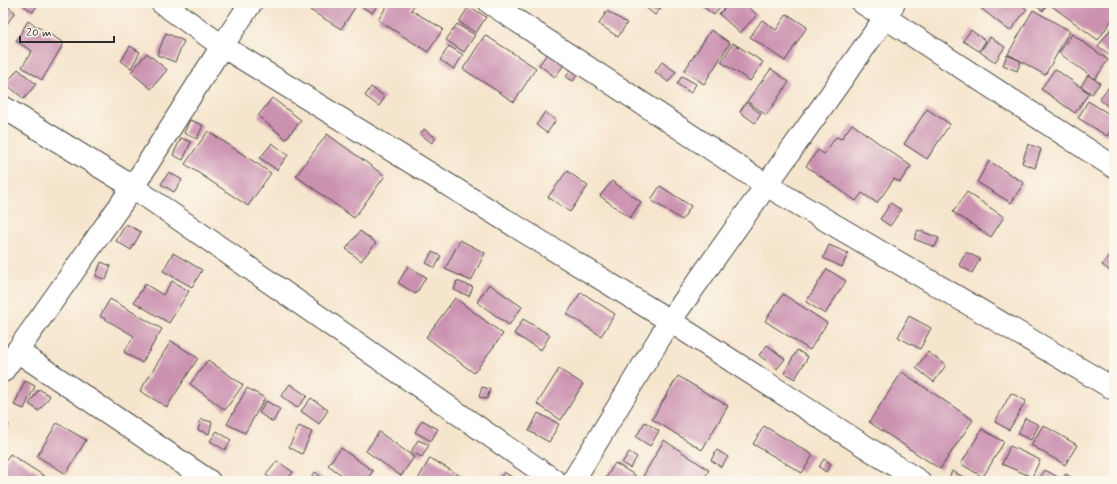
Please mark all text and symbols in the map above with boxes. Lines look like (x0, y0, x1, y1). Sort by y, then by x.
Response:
scale bar (20, 18, 114, 44)
text: 20 m (26, 25, 52, 41)

